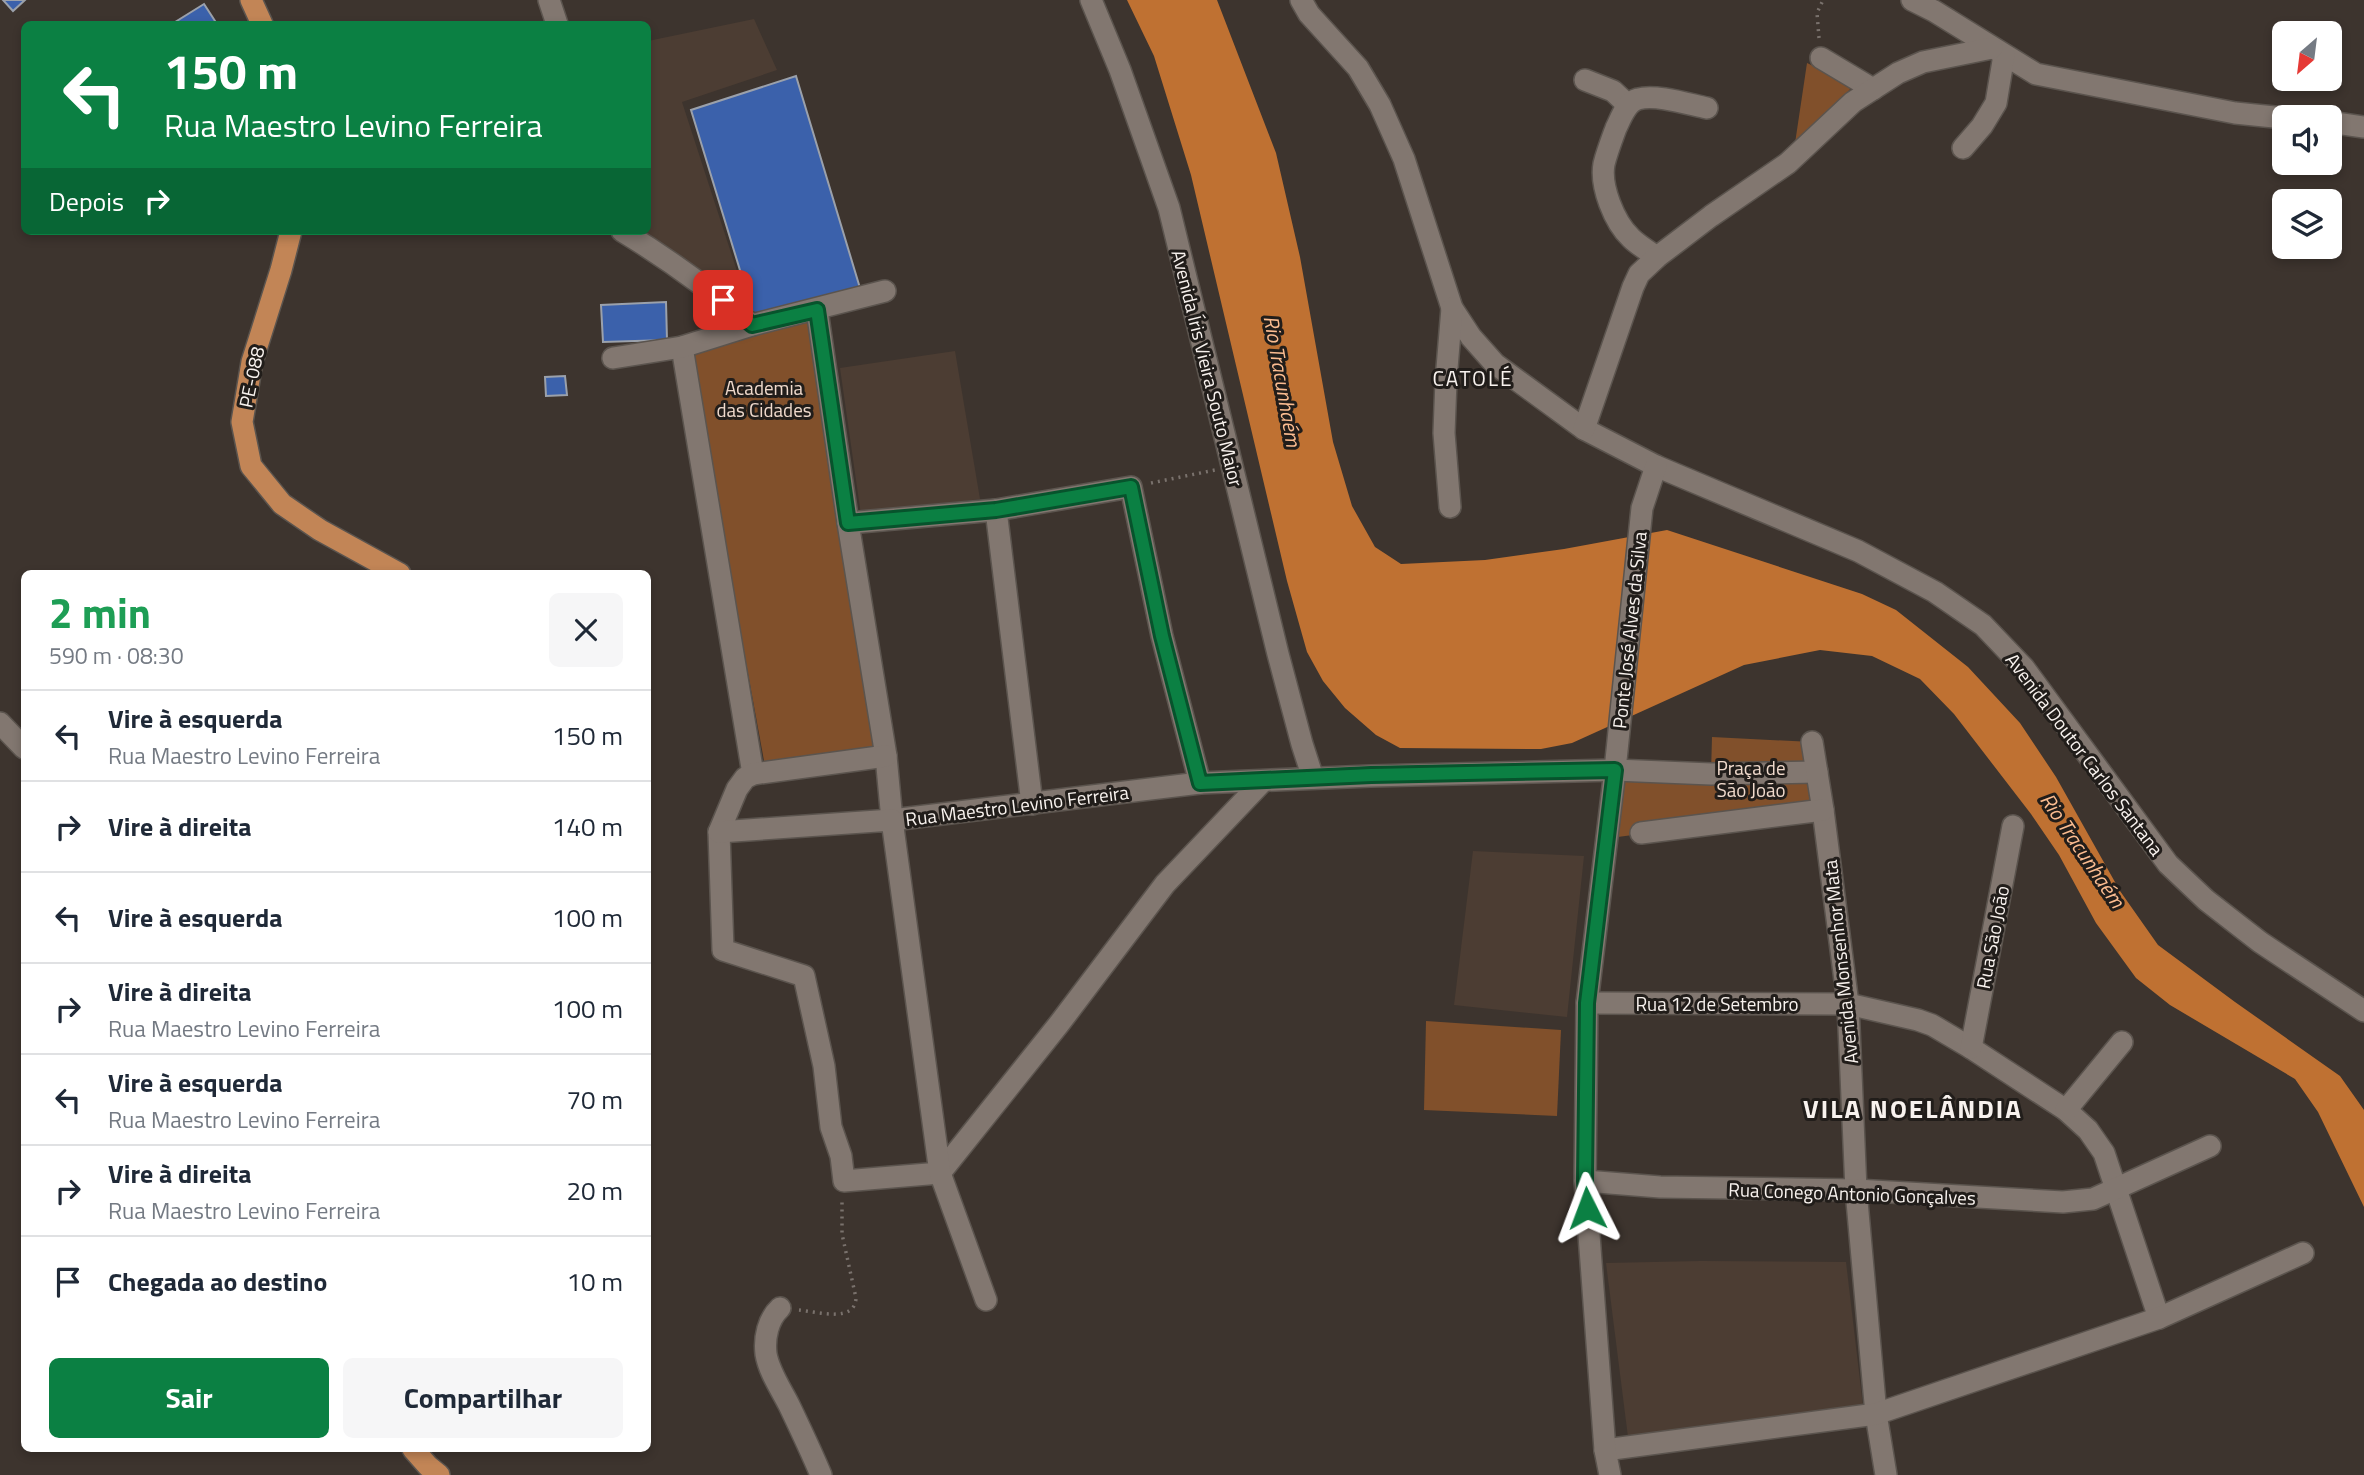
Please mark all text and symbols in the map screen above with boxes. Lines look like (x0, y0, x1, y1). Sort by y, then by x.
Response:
north arrow (2272, 21, 2342, 91)
map controls (2272, 21, 2342, 259)
text: 150 m (164, 33, 298, 108)
icon: left (49, 49, 140, 140)
text: Rua Maestro Levino Ferreira (164, 101, 543, 149)
button: sound (2272, 105, 2342, 175)
text: Depois (49, 182, 124, 221)
icon: right (138, 182, 176, 220)
button: layers (2272, 189, 2342, 259)
street label: Avenida Íris Vieira Souto Maior (1165, 247, 1252, 490)
pin (693, 270, 753, 330)
icon: arrive (704, 281, 742, 319)
water label: Rio Tracunhaém (1256, 313, 1310, 450)
street label: PE-088 (230, 344, 272, 410)
district label: CATOLÉ (1432, 362, 1514, 394)
park label: Academia das Cidades (716, 373, 812, 424)
street label: Ponte José Alves da Silva (1604, 529, 1654, 730)
text: 2 min (49, 580, 151, 644)
button: close (549, 593, 623, 667)
text: 590 m · 08:30 (49, 638, 184, 673)
street label: Avenida Doutor Carlos Santana (1999, 647, 2171, 862)
text: Vire à esquerda (108, 699, 283, 738)
text: 150 m (552, 716, 623, 755)
icon: left (49, 717, 87, 755)
text: Rua Maestro Levino Ferreira (108, 738, 380, 773)
park label: Praça de São João (1716, 753, 1786, 804)
street label: Rua Maestro Levino Ferreira (904, 777, 1131, 833)
water label: Rio Tracunhaém (2033, 786, 2134, 915)
text: Vire à direita (108, 807, 251, 846)
text: 140 m (552, 807, 623, 846)
icon: right (49, 808, 87, 846)
street label: Avenida Monsenhor Mata (1815, 858, 1865, 1065)
street label: Rua São João (1968, 883, 2016, 991)
text: Vire à esquerda (108, 898, 283, 937)
text: 100 m (552, 898, 623, 937)
icon: left (49, 899, 87, 937)
text: Vire à direita (108, 972, 251, 1011)
text: 100 m (552, 989, 623, 1028)
street label: Rua 12 de Setembro (1635, 989, 1799, 1018)
icon: right (49, 990, 87, 1028)
text: Rua Maestro Levino Ferreira (108, 1011, 380, 1046)
text: Vire à esquerda (108, 1063, 283, 1102)
text: 70 m (566, 1080, 623, 1119)
icon: left (49, 1081, 87, 1119)
district label: VILA NOELÂNDIA (1803, 1089, 2023, 1128)
text: Rua Maestro Levino Ferreira (108, 1102, 380, 1137)
text: Vire à direita (108, 1154, 251, 1193)
text: 20 m (566, 1171, 623, 1210)
position arrow (1550, 1171, 1624, 1245)
icon: right (49, 1172, 87, 1210)
street label: Rua Conego Antonio Gonçalves (1728, 1174, 1976, 1212)
text: Rua Maestro Levino Ferreira (108, 1193, 380, 1228)
text: Chegada ao destino (108, 1262, 327, 1301)
text: 10 m (566, 1262, 623, 1301)
icon: arrive (49, 1263, 87, 1301)
button: Sair (49, 1358, 329, 1438)
button: Compartilhar (343, 1358, 623, 1438)

